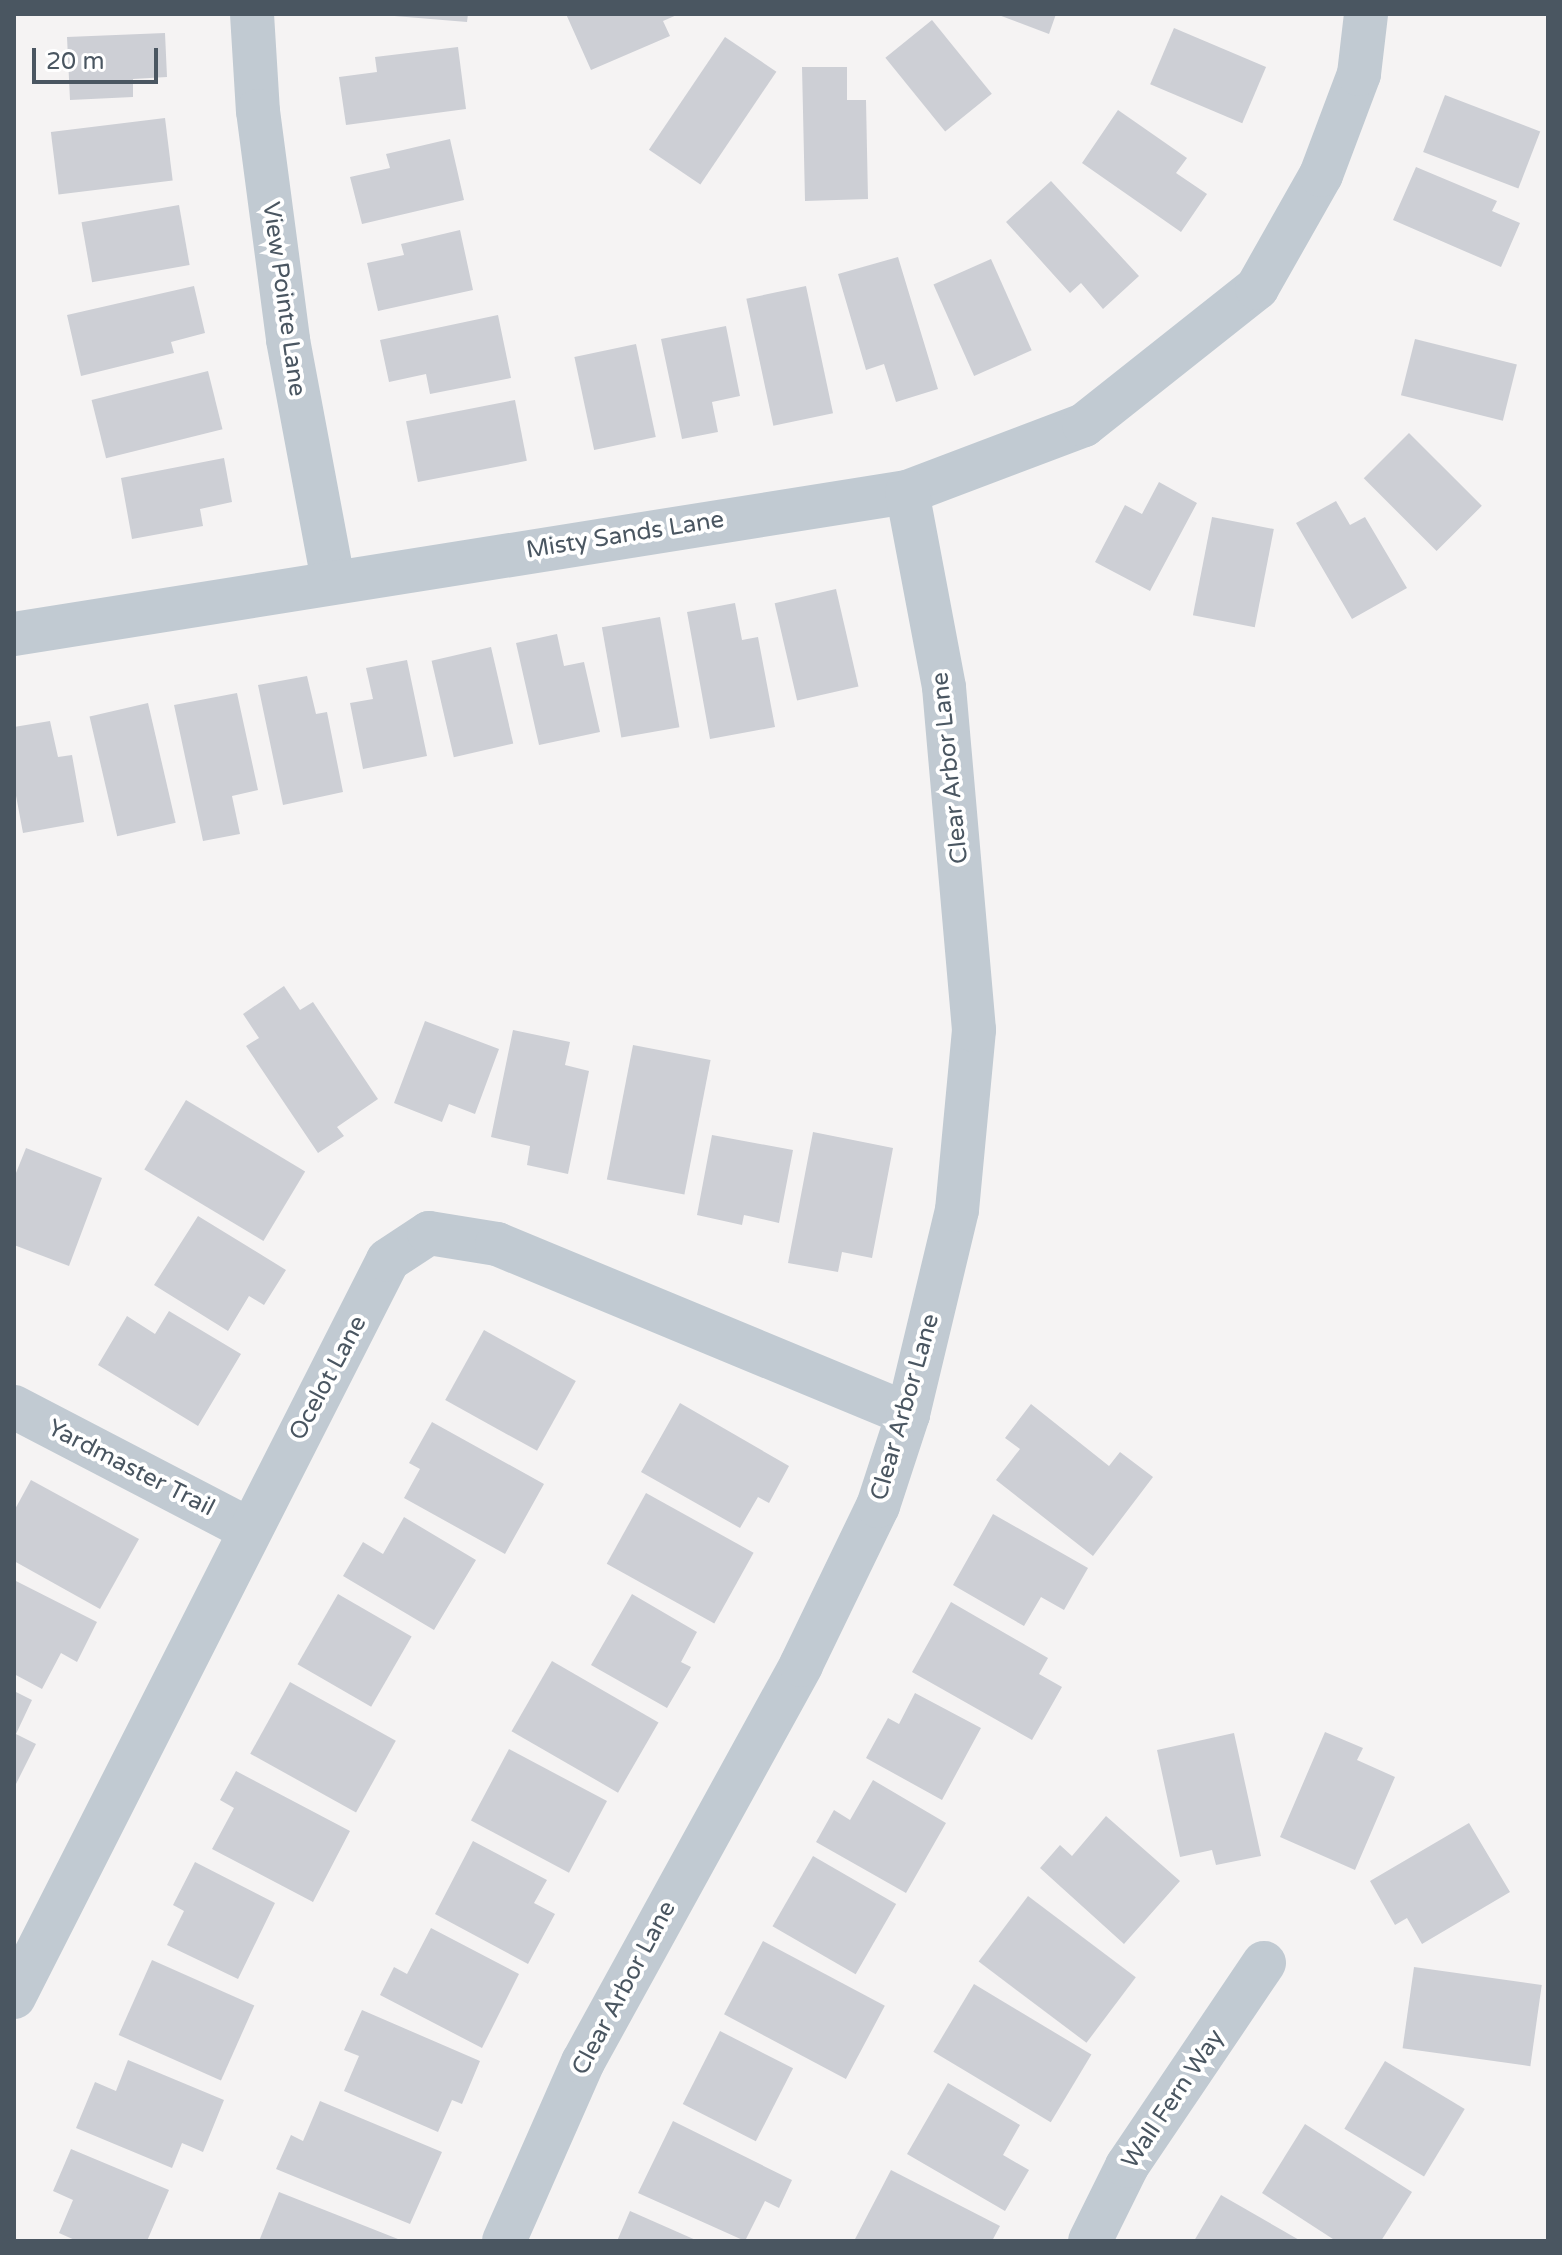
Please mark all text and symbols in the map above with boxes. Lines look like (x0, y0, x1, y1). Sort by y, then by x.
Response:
scale bar (36, 32, 162, 82)
text: 20 m (46, 47, 104, 76)
street label: View Pointe Lane (256, 200, 312, 398)
street label: Misty Sands Lane (524, 505, 726, 565)
street label: Clear Arbor Lane (926, 671, 974, 865)
street label: Clear Arbor Lane (865, 1310, 945, 1504)
street label: Ocelot Lane (283, 1311, 373, 1445)
street label: Yardmaster Trail (43, 1413, 219, 1523)
street label: Clear Arbor Lane (566, 1896, 682, 2080)
street label: Wall Fern Way (1116, 2024, 1230, 2174)

